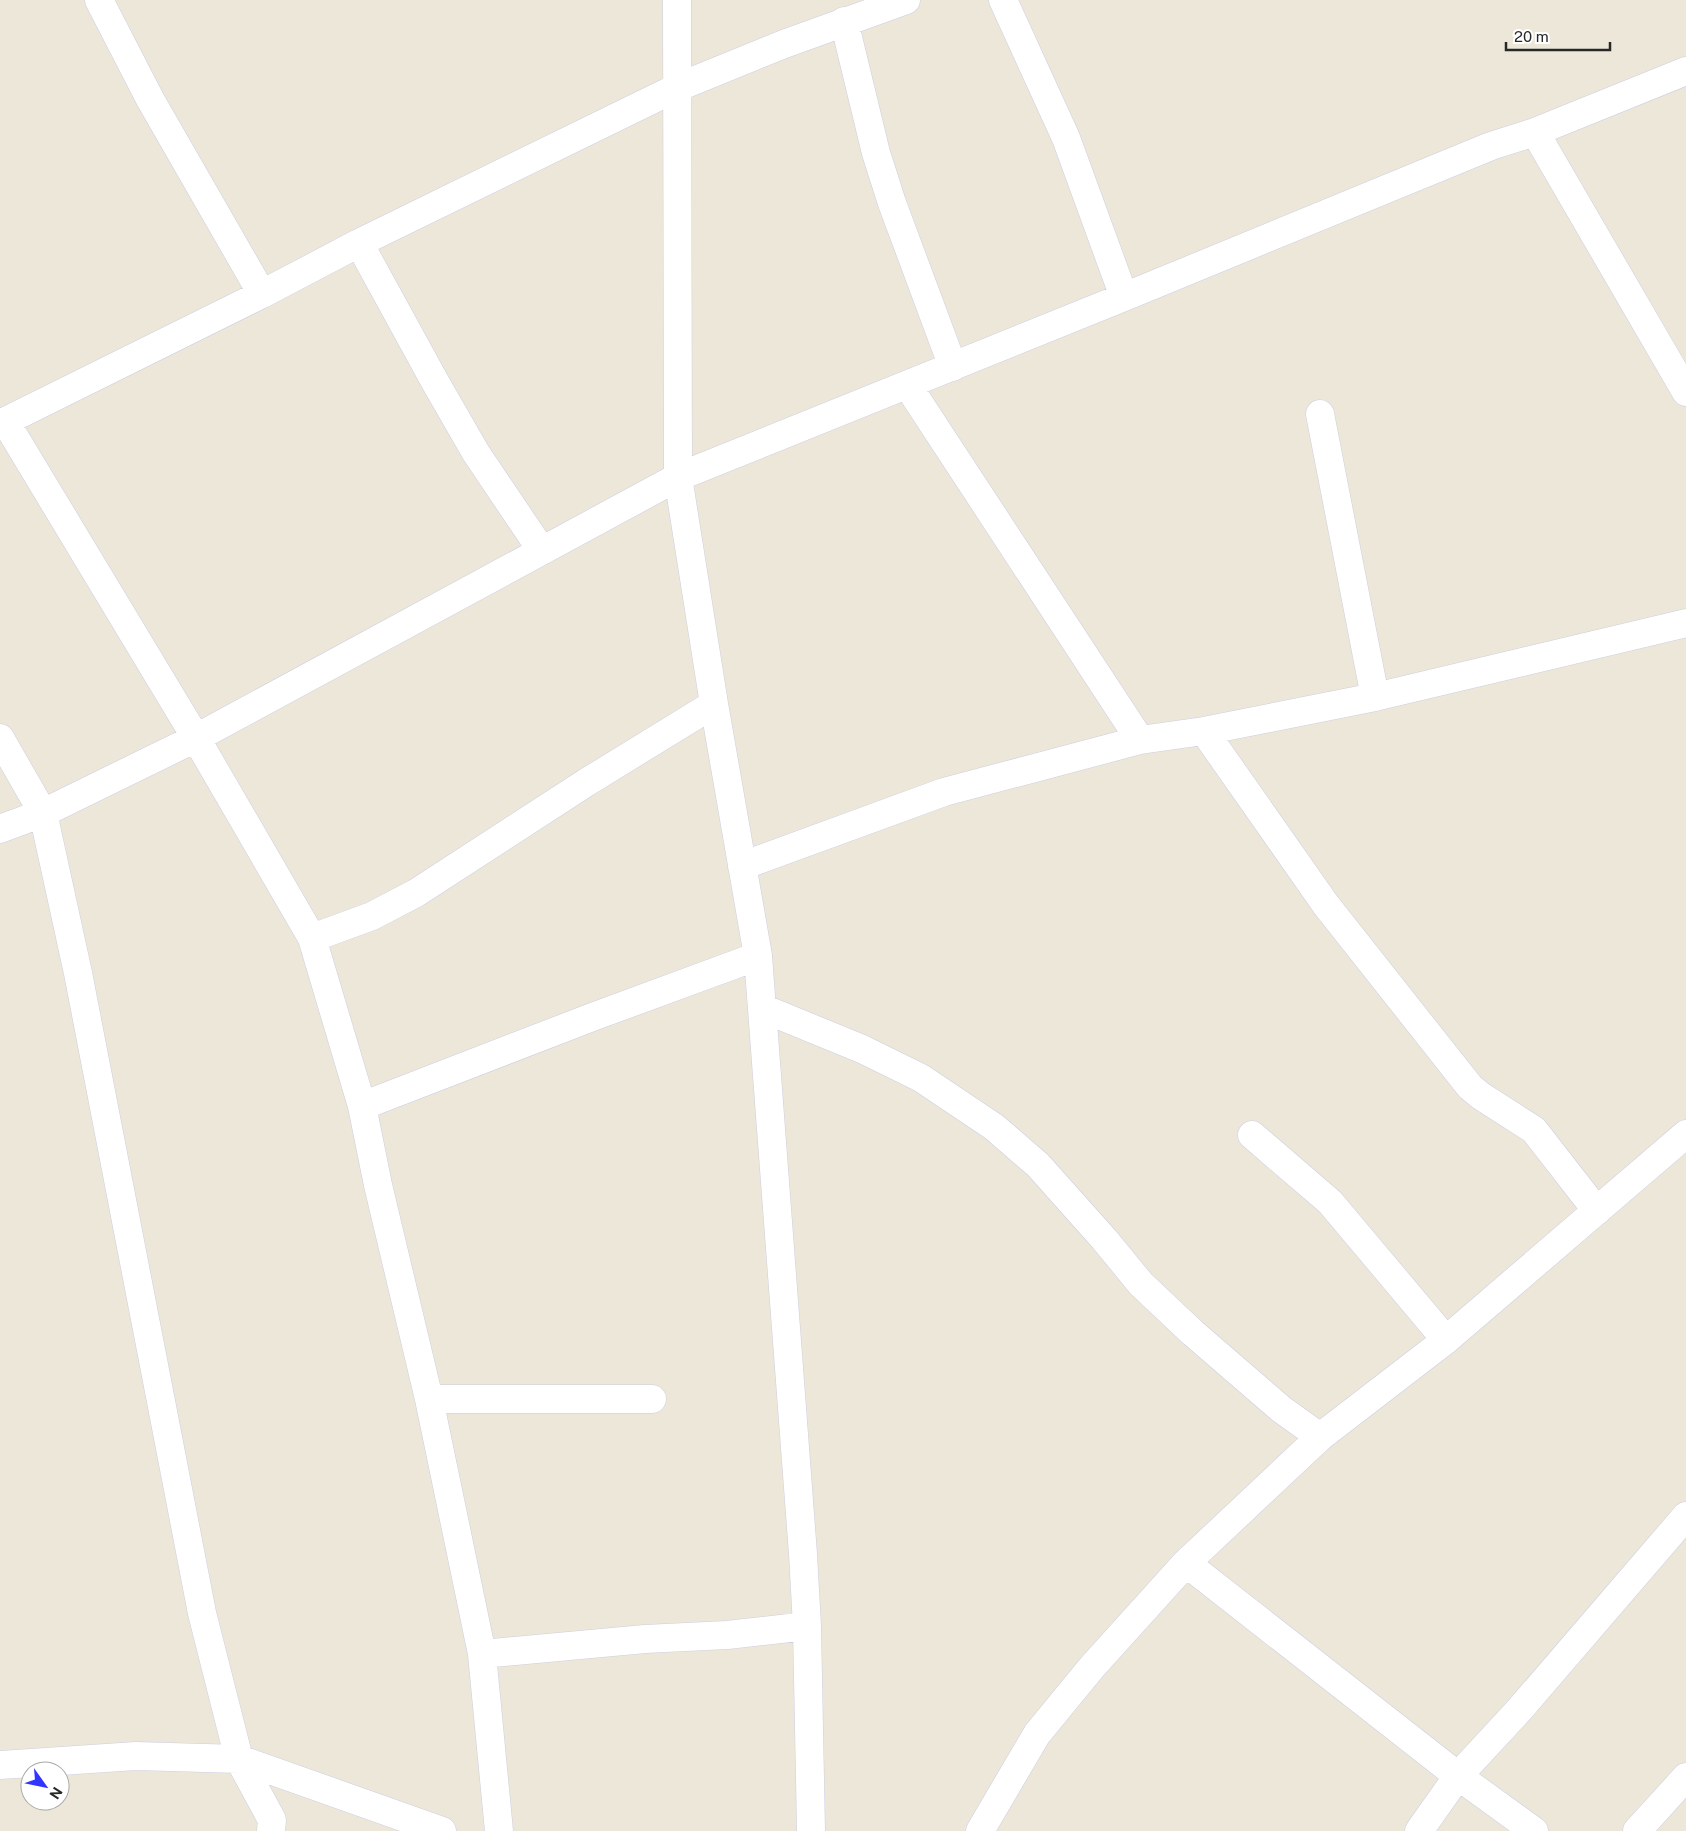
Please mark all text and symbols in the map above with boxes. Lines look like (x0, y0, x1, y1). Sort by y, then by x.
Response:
scale bar (1506, 20, 1610, 52)
text: 20 m (1514, 28, 1549, 45)
north arrow (20, 1761, 70, 1811)
text: N (46, 1784, 66, 1802)

